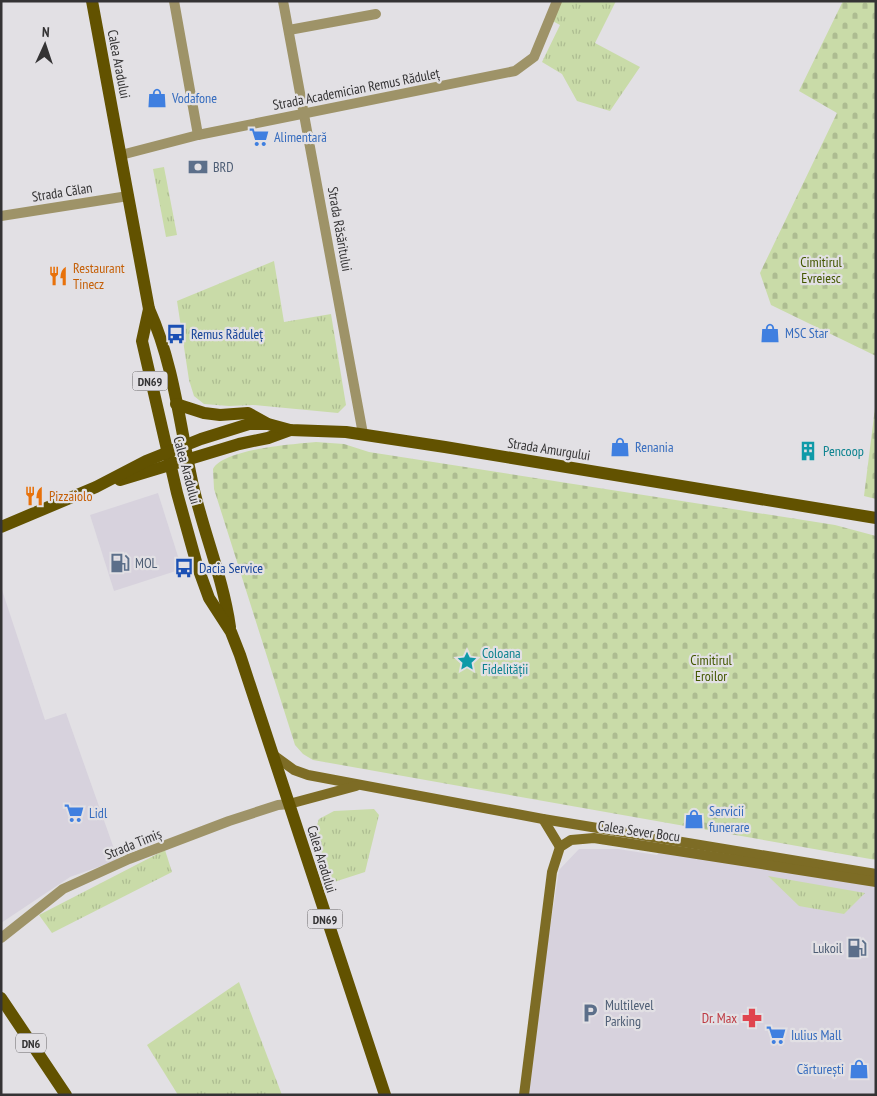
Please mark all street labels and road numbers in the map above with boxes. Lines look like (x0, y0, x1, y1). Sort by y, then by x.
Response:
street label: Calea Aradului (104, 28, 134, 100)
street label: Strada Academician Remus Răduleț (271, 64, 441, 114)
street label: Strada Călan (30, 178, 94, 206)
street label: Strada Răsăritului (324, 185, 356, 273)
road number: DN69 (132, 372, 168, 391)
street label: Calea Aradului (169, 434, 205, 506)
street label: Strada Amurgului (506, 434, 592, 464)
street label: Calea Sever Bocu (597, 816, 681, 846)
street label: Calea Aradului (303, 823, 341, 895)
street label: Strada Timiș (102, 824, 164, 864)
road number: DN69 (308, 910, 342, 929)
road number: DN6 (16, 1034, 46, 1052)

